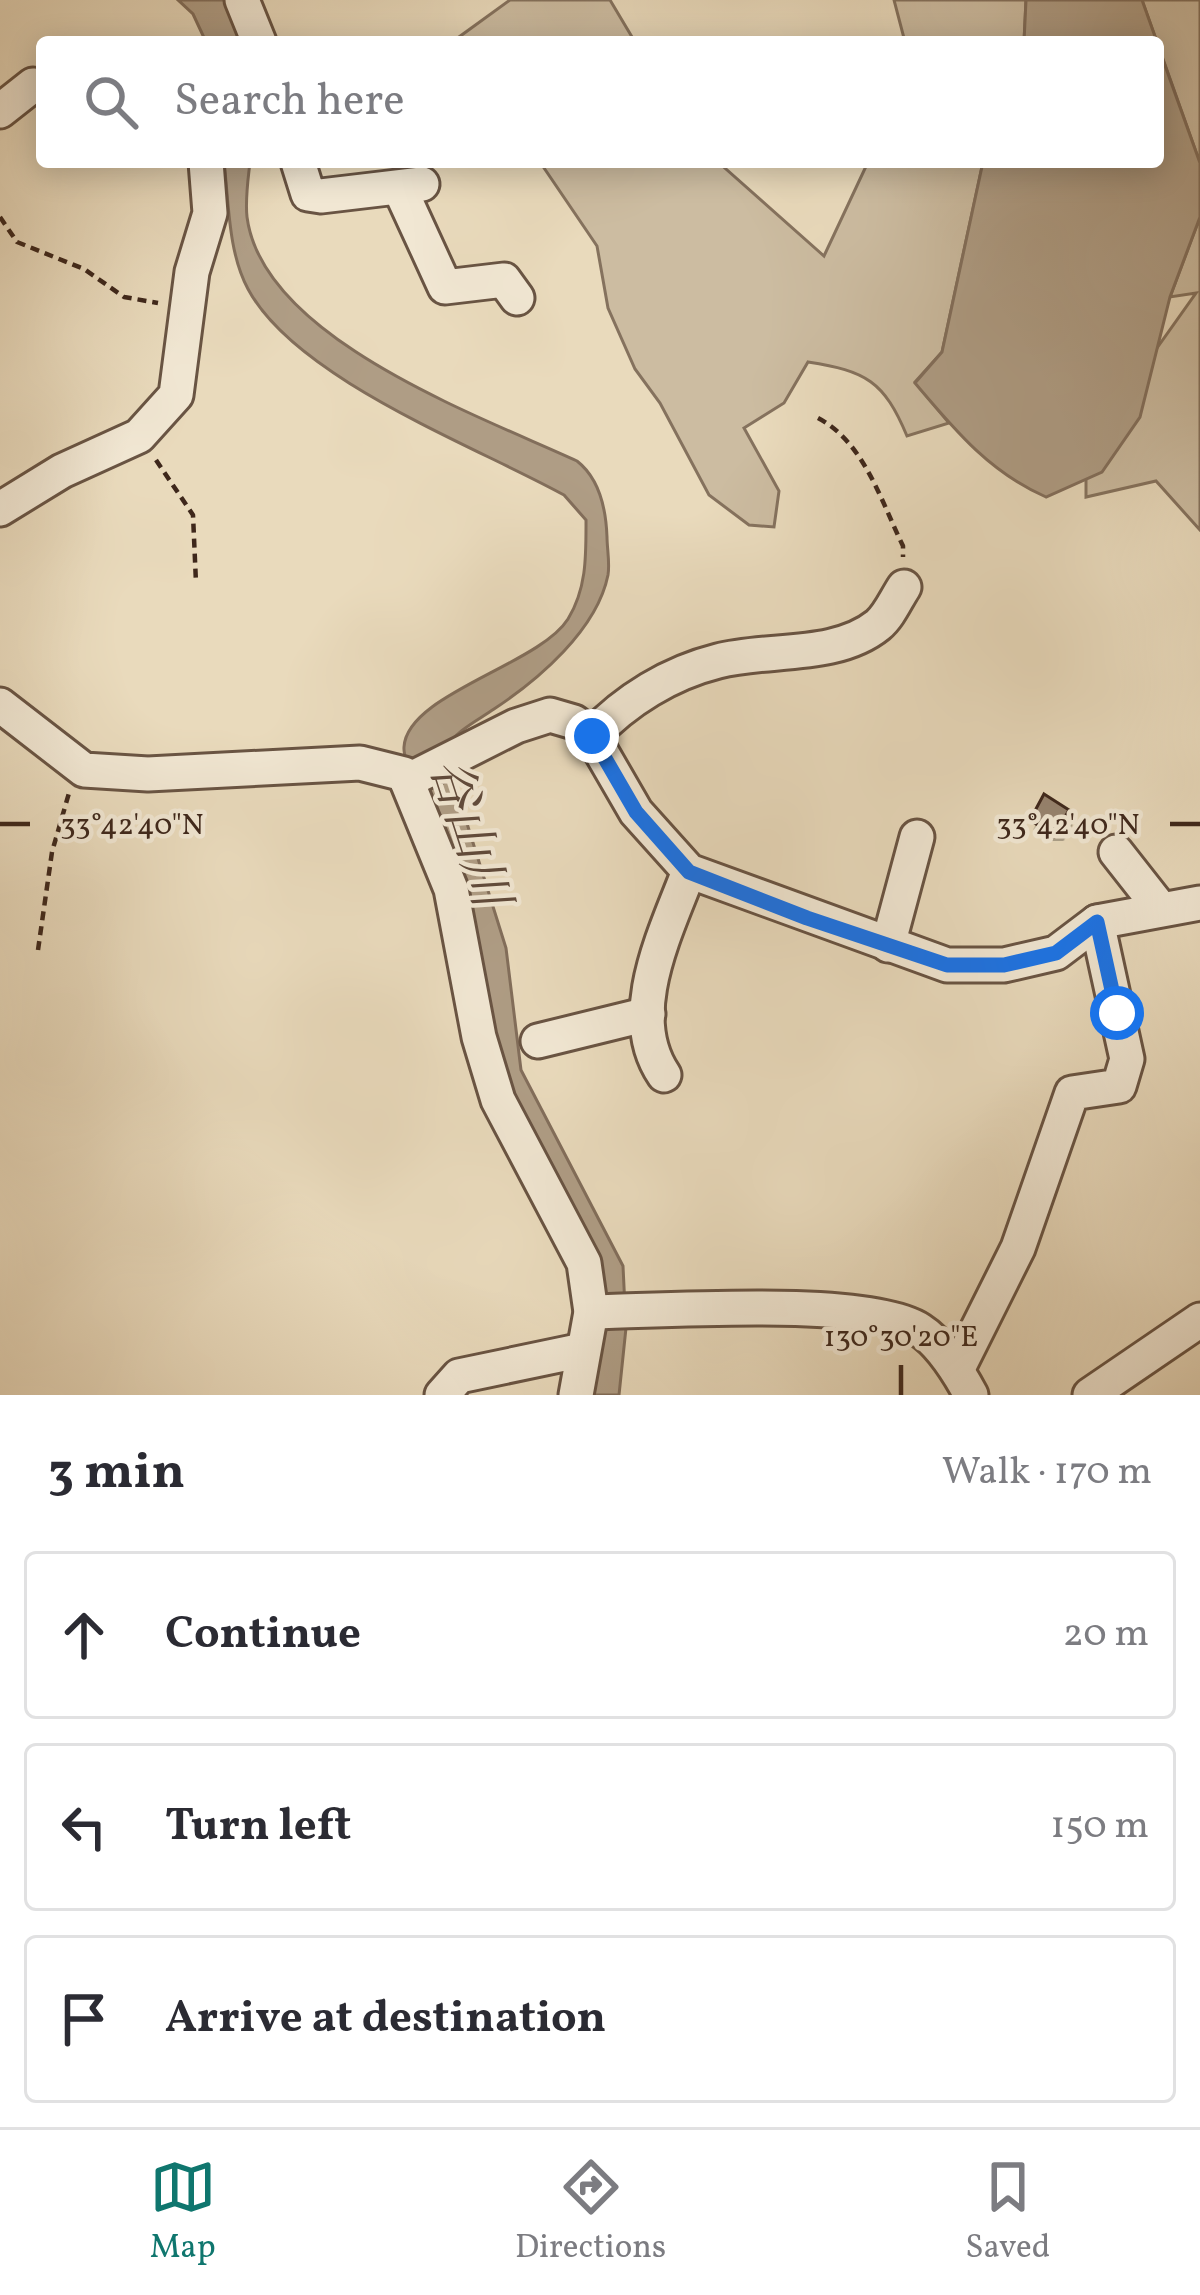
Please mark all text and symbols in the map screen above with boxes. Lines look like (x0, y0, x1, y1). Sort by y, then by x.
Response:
search box (36, 36, 1164, 168)
icon: search (78, 69, 144, 135)
text: Search here (174, 71, 405, 134)
route end (565, 709, 619, 763)
water label: 谷山川 (410, 749, 526, 921)
text: 33°42'40"N (60, 805, 204, 847)
text: 33°42'40"N (996, 805, 1140, 847)
route start (1090, 986, 1144, 1040)
text: 130°30'20"E (824, 1317, 978, 1359)
text: 3 min (48, 1438, 185, 1509)
text: Walk · 170 m (942, 1446, 1152, 1500)
icon: ahead (51, 1602, 117, 1668)
text: Continue (165, 1604, 361, 1667)
text: 20 m (1063, 1608, 1149, 1662)
icon: left (51, 1794, 117, 1860)
text: Turn left (165, 1796, 351, 1859)
text: 150 m (1050, 1800, 1149, 1854)
icon: arrive (51, 1986, 117, 2052)
text: Arrive at destination (165, 1988, 606, 2051)
tab: Map (150, 2154, 216, 2272)
tab: Directions (515, 2154, 666, 2272)
tab: Saved (965, 2154, 1050, 2272)

